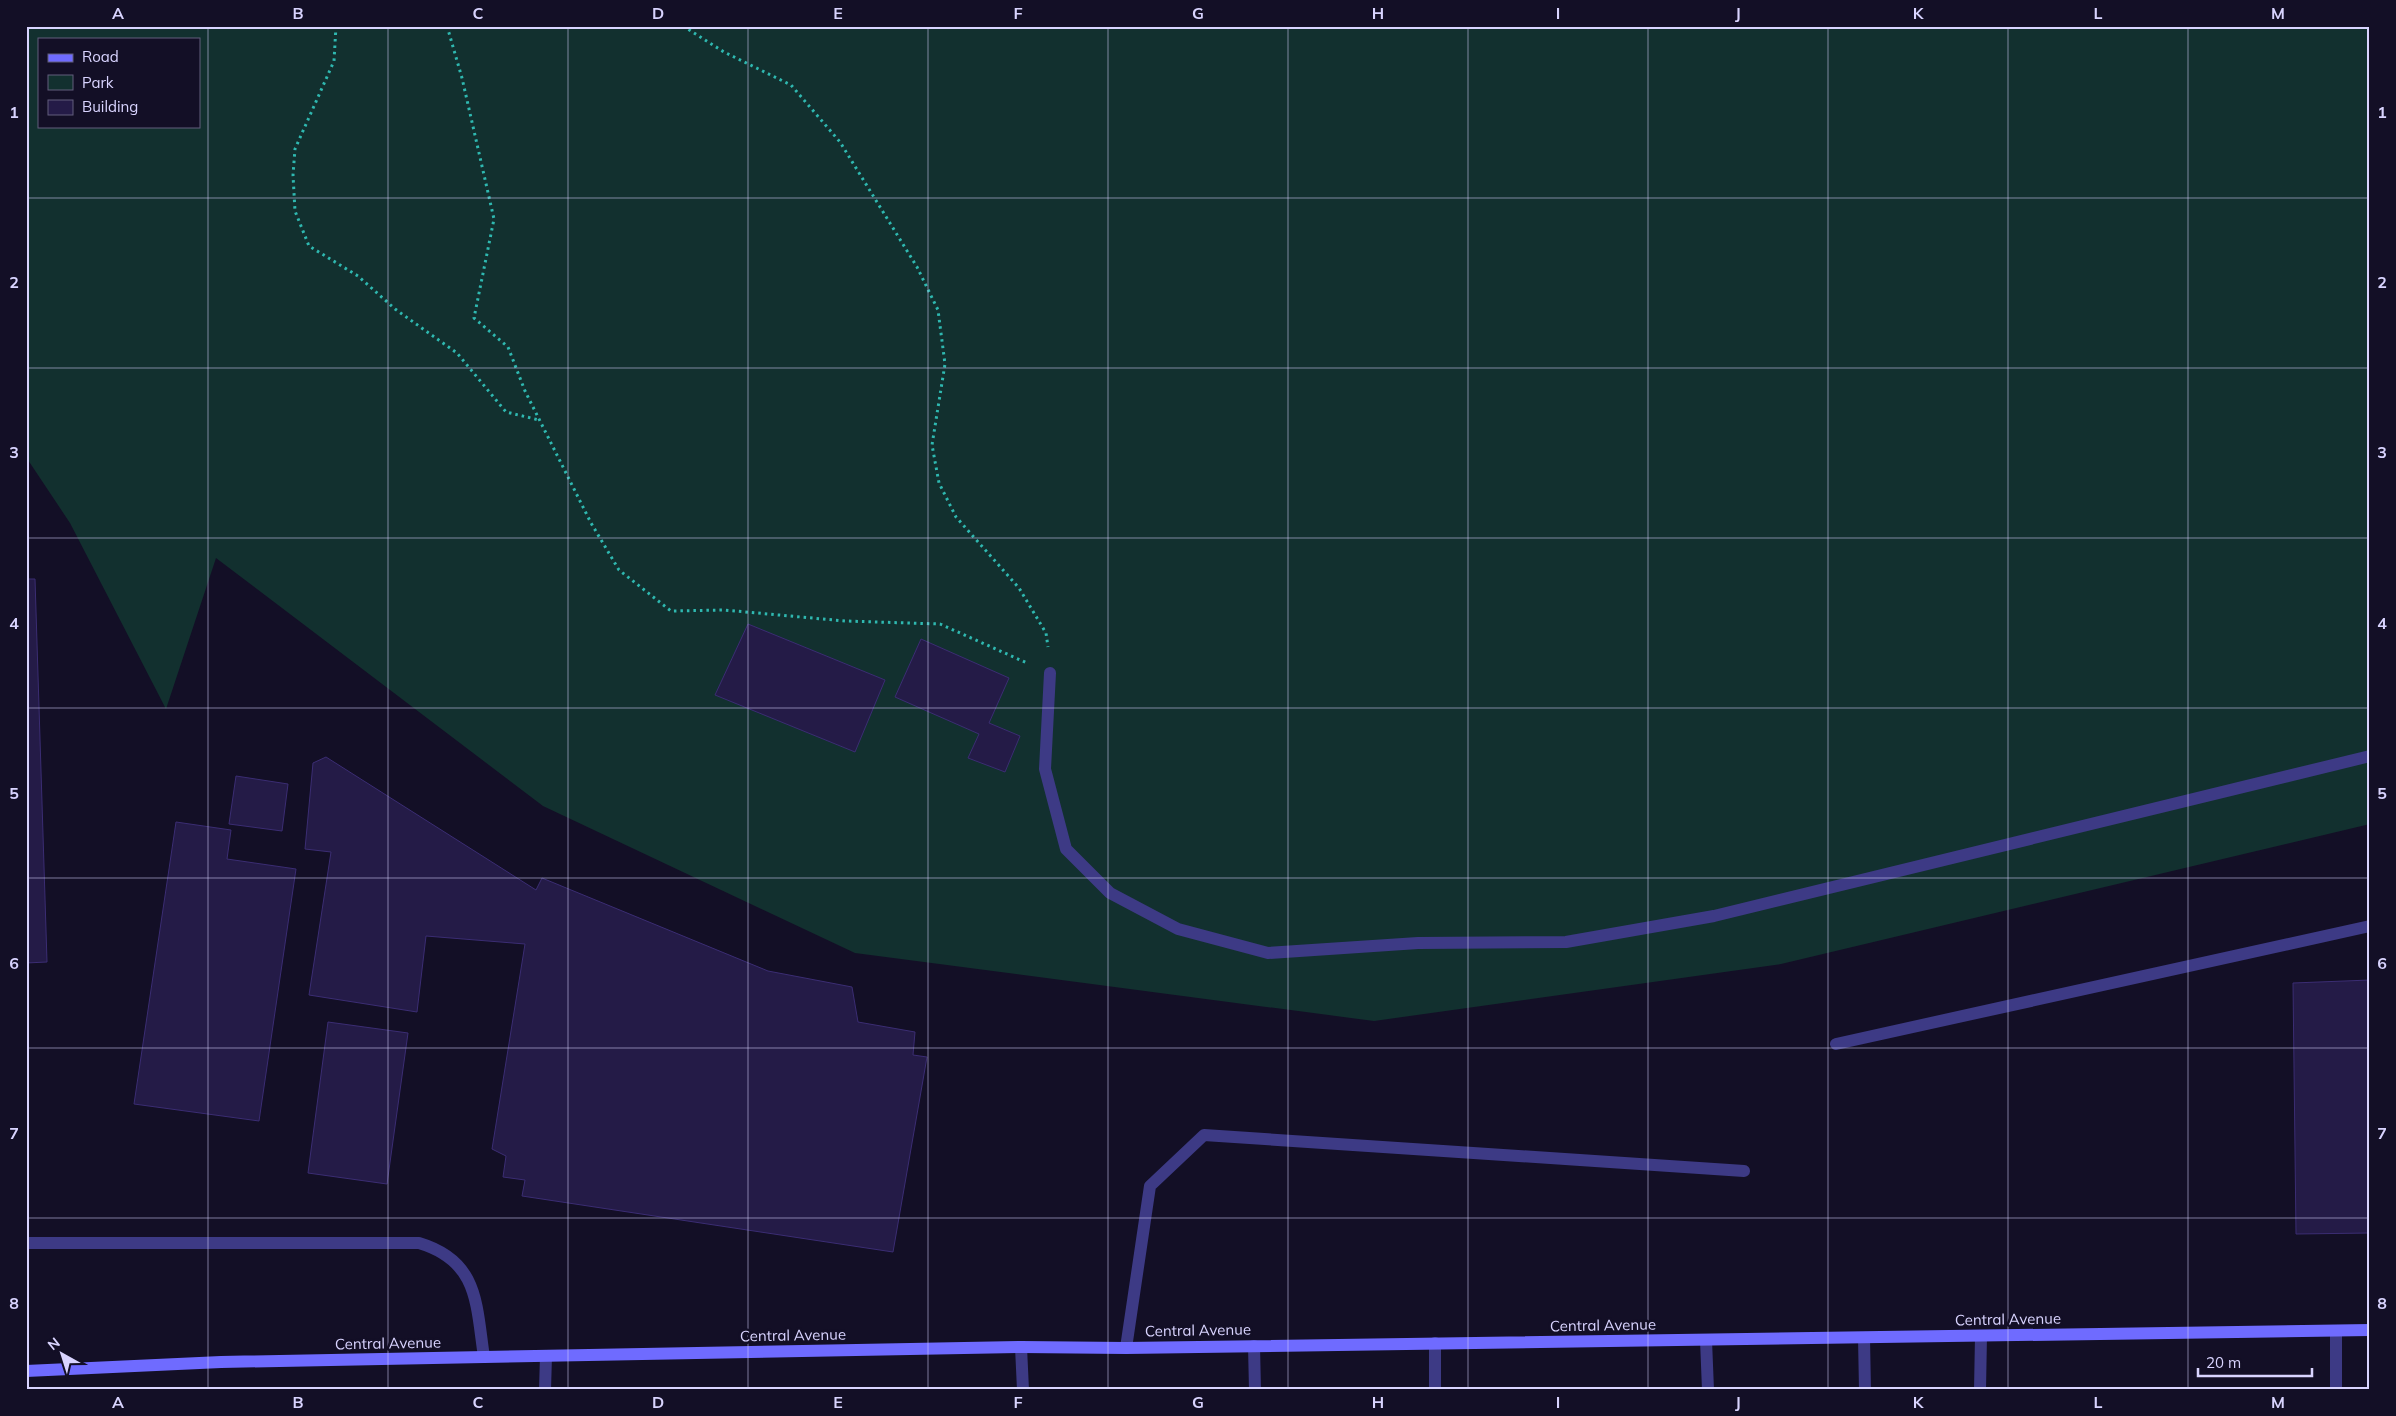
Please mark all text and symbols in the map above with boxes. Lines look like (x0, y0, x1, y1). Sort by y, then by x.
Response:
text: A (112, 3, 124, 23)
text: B (292, 3, 304, 23)
text: C (473, 3, 484, 23)
text: D (652, 3, 664, 23)
text: E (833, 3, 843, 23)
text: F (1013, 3, 1023, 23)
text: G (1192, 3, 1204, 23)
text: H (1372, 3, 1384, 23)
text: I (1556, 3, 1560, 23)
text: J (1735, 3, 1741, 23)
text: K (1913, 3, 1925, 23)
text: L (2094, 3, 2103, 23)
text: M (2271, 3, 2285, 23)
legend (38, 38, 200, 128)
text: Road (82, 47, 119, 66)
text: Park (82, 73, 114, 92)
text: Building (82, 97, 138, 116)
text: 1 (9, 102, 19, 122)
text: 1 (2377, 102, 2387, 122)
text: 2 (9, 272, 19, 292)
text: 2 (2377, 272, 2387, 292)
text: 3 (9, 442, 19, 462)
text: 3 (2377, 442, 2387, 462)
text: 4 (9, 613, 19, 633)
text: 4 (2377, 613, 2387, 633)
text: 5 (9, 783, 19, 803)
text: 5 (2377, 783, 2387, 803)
text: 6 (9, 953, 19, 973)
text: 6 (2377, 953, 2387, 973)
text: 7 (9, 1123, 19, 1143)
text: 7 (2377, 1123, 2387, 1143)
text: 8 (9, 1293, 19, 1313)
text: 8 (2377, 1293, 2387, 1313)
street label: Central Avenue (1955, 1309, 2061, 1329)
street label: Central Avenue (1550, 1315, 1656, 1335)
street label: Central Avenue (1145, 1320, 1251, 1340)
street label: Central Avenue (740, 1325, 846, 1345)
north arrow (38, 1328, 88, 1378)
street label: Central Avenue (335, 1333, 441, 1353)
text: N (44, 1334, 64, 1354)
scale bar (2198, 1346, 2312, 1378)
text: 20 m (2206, 1353, 2241, 1372)
text: A (112, 1392, 124, 1412)
text: B (292, 1392, 304, 1412)
text: C (473, 1392, 484, 1412)
text: D (652, 1392, 664, 1412)
text: E (833, 1392, 843, 1412)
text: F (1013, 1392, 1023, 1412)
text: G (1192, 1392, 1204, 1412)
text: H (1372, 1392, 1384, 1412)
text: I (1556, 1392, 1560, 1412)
text: J (1735, 1392, 1741, 1412)
text: K (1913, 1392, 1925, 1412)
text: L (2094, 1392, 2103, 1412)
text: M (2271, 1392, 2285, 1412)

